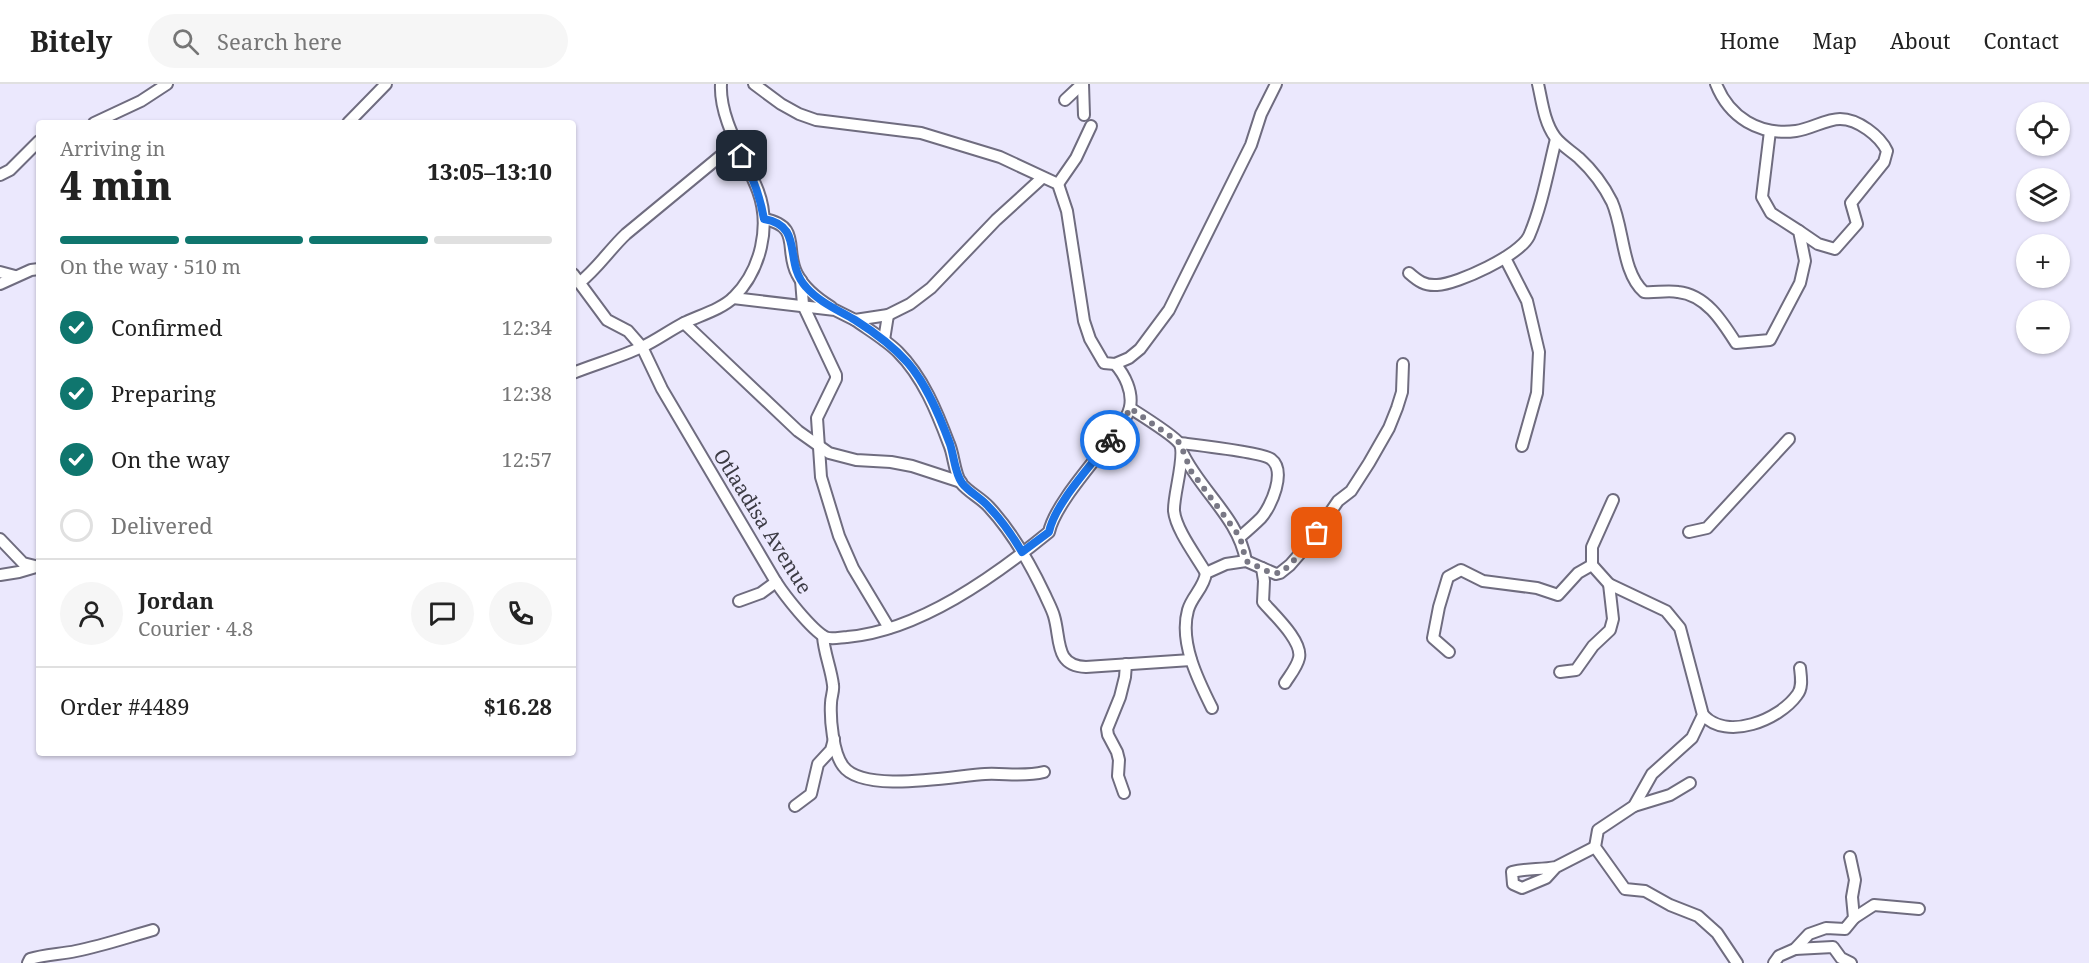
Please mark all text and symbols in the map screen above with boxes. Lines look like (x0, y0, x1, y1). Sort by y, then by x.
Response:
search box (148, 14, 568, 68)
text: Bitely (30, 22, 112, 60)
icon: search (169, 25, 202, 58)
text: Search here (217, 26, 342, 56)
text: Home (1720, 27, 1780, 55)
text: Map (1813, 27, 1857, 55)
text: About (1890, 27, 1951, 55)
text: Contact (1984, 27, 2059, 55)
map controls (2016, 102, 2070, 354)
button: locate (2016, 102, 2070, 156)
pin (716, 130, 767, 181)
text: Arriving in (60, 135, 165, 162)
icon: home (725, 139, 758, 172)
text: 13:05–13:10 (428, 156, 552, 186)
text: 4 min (60, 158, 172, 211)
button: layers (2016, 168, 2070, 222)
button: + (2016, 234, 2070, 288)
text: On the way · 510 m (60, 253, 241, 280)
button: − (2016, 300, 2070, 354)
icon: check (60, 311, 93, 344)
text: Confirmed (111, 312, 222, 342)
text: 12:34 (502, 314, 552, 341)
icon: check (60, 377, 93, 410)
text: Preparing (111, 378, 216, 408)
text: 12:38 (502, 380, 552, 407)
courier (1080, 410, 1140, 470)
icon: bike (1094, 424, 1127, 457)
icon: check (60, 443, 93, 476)
street label: Otlaadisa Avenue (708, 443, 818, 599)
text: On the way (111, 444, 230, 474)
text: 12:57 (502, 446, 552, 473)
pin (1291, 507, 1342, 558)
text: Delivered (111, 510, 213, 540)
icon: bag (1300, 516, 1333, 549)
button: person (60, 582, 123, 645)
button: chat (411, 582, 474, 645)
button: phone (489, 582, 552, 645)
text: Jordan (138, 585, 214, 615)
text: Courier · 4.8 (138, 615, 253, 642)
text: Order #4489 (60, 691, 190, 721)
text: $16.28 (483, 691, 552, 721)

